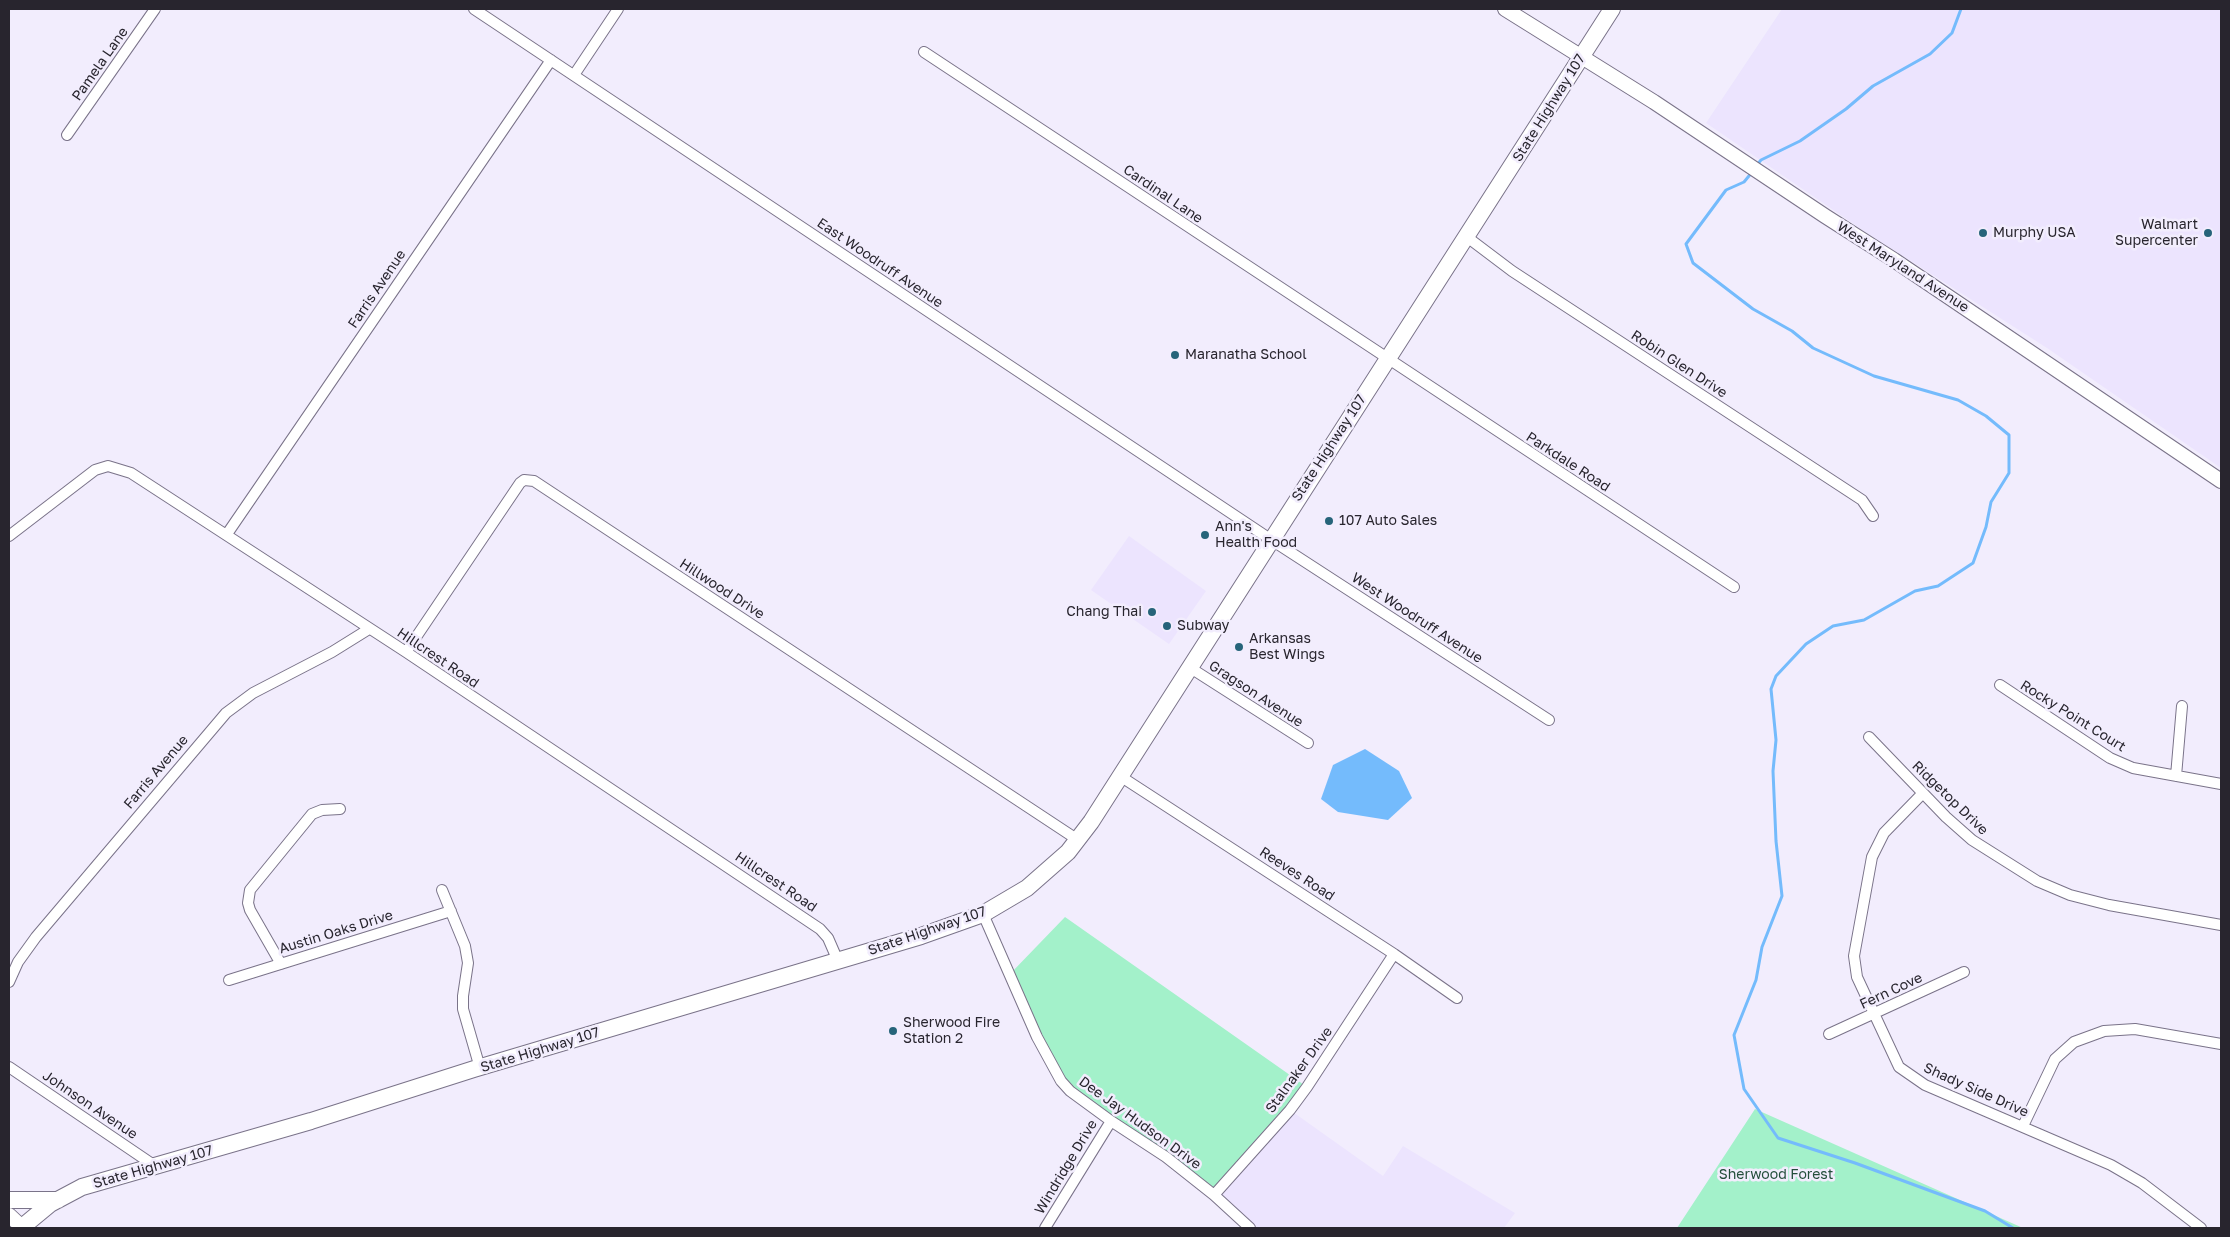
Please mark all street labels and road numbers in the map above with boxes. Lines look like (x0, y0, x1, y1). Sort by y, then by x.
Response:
street label: Pamela Lane (68, 24, 132, 104)
street label: State Highway 107 (1509, 51, 1589, 165)
street label: Cardinal Lane (1120, 161, 1206, 227)
street label: East Woodruff Avenue (814, 215, 946, 311)
street label: West Maryland Avenue (1834, 218, 1972, 316)
street label: Farris Avenue (345, 247, 409, 331)
street label: Robin Glen Drive (1628, 327, 1730, 401)
street label: State Highway 107 (1288, 392, 1370, 504)
street label: Parkdale Road (1523, 429, 1613, 495)
street label: Hillwood Drive (676, 555, 768, 623)
street label: West Woodruff Avenue (1348, 569, 1486, 667)
street label: Hillcrest Road (394, 624, 482, 692)
street label: Gragson Avenue (1206, 657, 1306, 731)
street label: Rocky Point Court (2017, 677, 2129, 755)
street label: Farris Avenue (120, 732, 192, 812)
street label: Ridgetop Drive (1908, 757, 1992, 839)
street label: Reeves Road (1256, 843, 1338, 905)
street label: Hillcrest Road (732, 848, 820, 916)
street label: State Highway 107 (866, 903, 988, 959)
street label: Austin Oaks Drive (277, 907, 395, 957)
street label: Fern Cove (1857, 969, 1925, 1013)
street label: State Highway 107 (478, 1024, 602, 1076)
street label: Stalnaker Drive (1262, 1024, 1336, 1116)
street label: Shady Side Drive (1921, 1059, 2031, 1121)
street label: Johnson Avenue (39, 1067, 141, 1143)
street label: Dee Jay Hudson Drive (1076, 1073, 1204, 1173)
street label: Windridge Drive (1031, 1117, 1101, 1217)
street label: State Highway 107 (91, 1142, 215, 1192)

